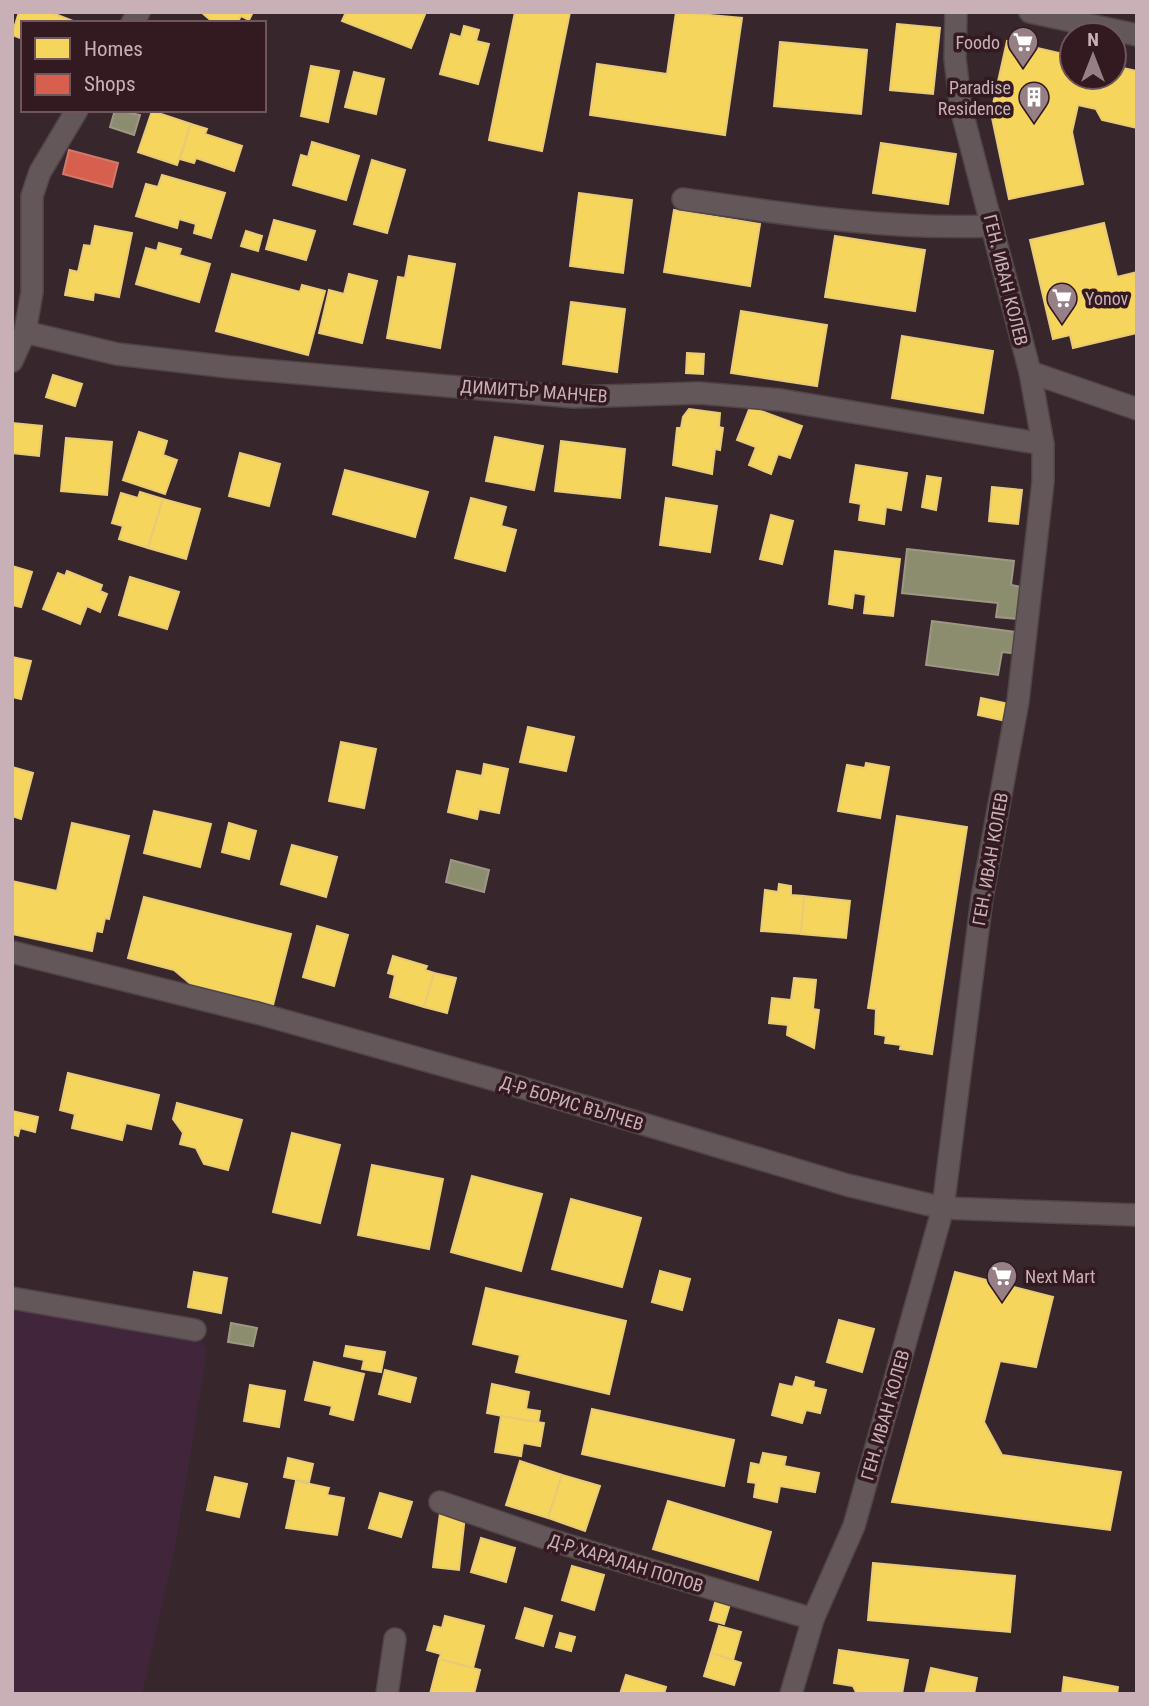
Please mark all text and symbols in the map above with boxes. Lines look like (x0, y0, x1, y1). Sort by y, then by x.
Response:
legend (21, 21, 266, 112)
north arrow (1058, 21, 1128, 91)
supermarket icon: Foodo (1006, 25, 1040, 69)
text: N (1087, 28, 1099, 51)
place label: Foodo (955, 32, 1000, 53)
text: Homes (84, 37, 143, 61)
text: Shops (84, 72, 136, 96)
place label: Paradise Residence (938, 77, 1011, 119)
building icon: Paradise Residence (1017, 80, 1051, 124)
street label: ГЕН. ИВАН КОЛЕВ (980, 212, 1032, 348)
supermarket icon: Yonov (1045, 281, 1079, 325)
place label: Yonov (1085, 288, 1129, 309)
street label: ДИМИТЪР МАНЧЕВ (460, 375, 608, 407)
street label: ГЕН. ИВАН КОЛЕВ (968, 791, 1012, 927)
street label: Д-Р БОРИС ВЪЛЧЕВ (498, 1071, 646, 1135)
supermarket icon: Next Mart (985, 1259, 1019, 1303)
place label: Next Mart (1025, 1266, 1095, 1287)
street label: ГЕН. ИВАН КОЛЕВ (856, 1347, 914, 1483)
street label: Д-Р ХАРАЛАН ПОПОВ (546, 1529, 706, 1597)

